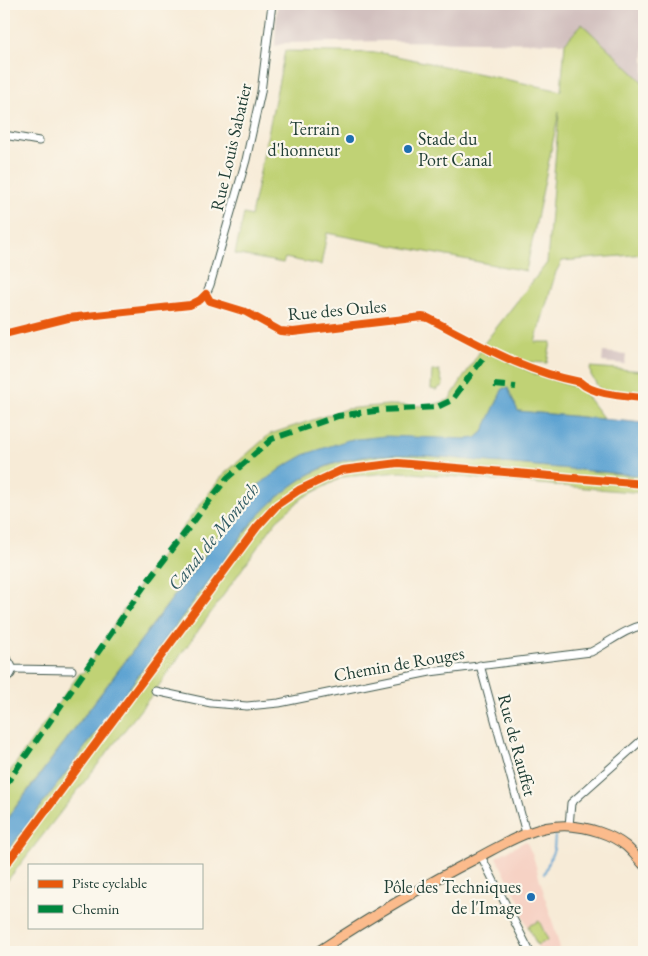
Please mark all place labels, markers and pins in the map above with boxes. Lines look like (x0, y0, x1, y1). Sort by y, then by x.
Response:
place label: Terrain d'honneur (268, 117, 340, 161)
place label: Stade du Port Canal (418, 127, 492, 171)
marker: Terrain d'honneur (344, 133, 356, 145)
marker: Stade du Port Canal (402, 143, 414, 155)
place label: Pôle des Techniques de l'Image (384, 875, 521, 919)
marker: Pôle des Techniques de l'Image (525, 891, 537, 903)

